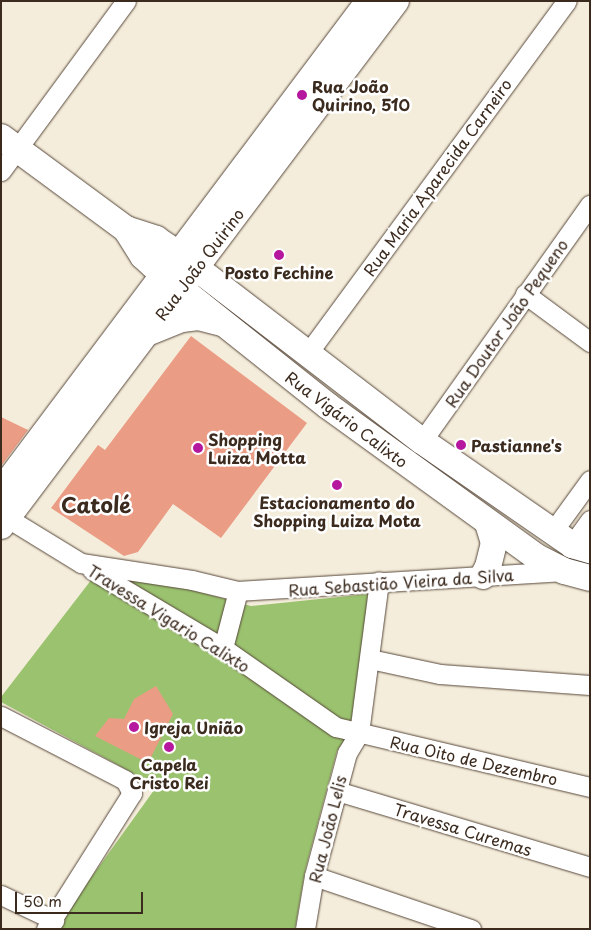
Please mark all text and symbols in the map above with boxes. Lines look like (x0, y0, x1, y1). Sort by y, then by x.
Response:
street label: Rua Maria Aparecida Carneiro (359, 74, 515, 280)
place label: Rua João Quirino, 510 (312, 76, 410, 114)
marker: Rua João Quirino, 510 (296, 89, 308, 101)
street label: Rua João Quirino (151, 204, 247, 324)
street label: Rua Doutor João Pequeno (441, 235, 571, 411)
marker: Posto Fechine (273, 249, 285, 261)
place label: Posto Fechine (224, 262, 334, 282)
street label: Rua Vigário Calixto (281, 366, 413, 472)
place label: Shopping Luiza Motta (208, 429, 307, 467)
place label: Pastianne's (471, 435, 562, 455)
marker: Pastianne's (455, 439, 467, 451)
marker: Shopping Luiza Motta (192, 442, 204, 454)
marker: Estacionamento do Shopping Luiza Mota (331, 479, 343, 491)
district label: Catolé (61, 491, 131, 517)
place label: Estacionamento do Shopping Luiza Mota (252, 492, 422, 530)
street label: Travessa Vigario Calixto (84, 560, 254, 676)
street label: Rua Sebastião Vieira da Silva (288, 565, 514, 599)
place label: Igreja União (144, 717, 244, 737)
marker: Igreja União (128, 721, 140, 733)
street label: Rua Oito de Dezembro (388, 731, 560, 789)
marker: Capela Cristo Rei (163, 741, 175, 753)
place label: Capela Cristo Rei (129, 754, 209, 792)
street label: Rua João Lelis (304, 773, 350, 885)
street label: Travessa Curemas (393, 799, 533, 859)
scale bar (18, 882, 145, 914)
text: 50 m (23, 889, 62, 912)

